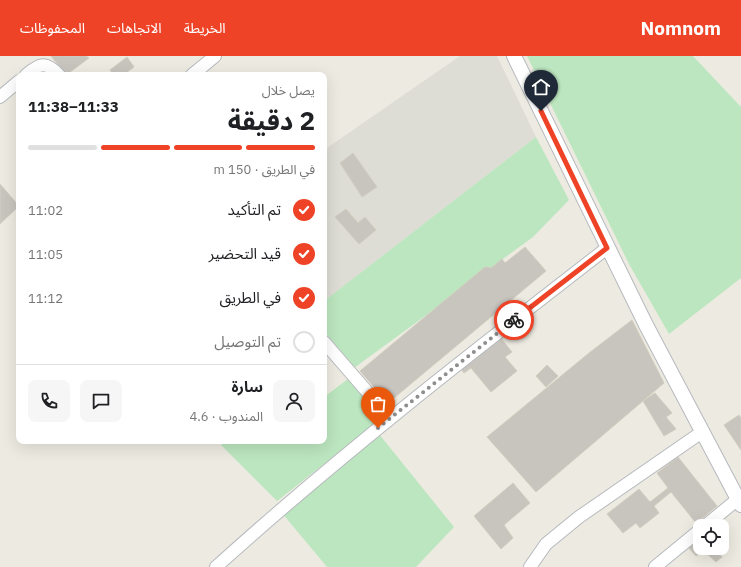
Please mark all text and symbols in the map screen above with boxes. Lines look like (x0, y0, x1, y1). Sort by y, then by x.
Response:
text: Nomnom (641, 16, 721, 40)
text: المحفوظات (20, 19, 85, 37)
text: الاتجاهات (107, 19, 162, 37)
text: الخريطة (184, 19, 226, 37)
pin (524, 70, 558, 111)
icon: home (530, 76, 552, 98)
text: يصل خلال (262, 82, 315, 99)
text: 11:33–11:38 (28, 97, 119, 116)
text: 2 دقيقة (228, 103, 315, 137)
text: في الطريق · 150 m (213, 161, 315, 178)
icon: check (293, 199, 315, 221)
text: تم التأكيد (227, 200, 281, 219)
text: 11:02 (28, 202, 63, 219)
icon: check (293, 243, 315, 265)
text: قيد التحضير (209, 244, 281, 263)
text: 11:05 (28, 246, 63, 263)
icon: check (293, 287, 315, 309)
text: في الطريق (219, 288, 281, 307)
text: 11:12 (28, 290, 63, 307)
courier (494, 300, 534, 340)
icon: bike (503, 309, 525, 331)
text: تم التوصيل (214, 332, 281, 351)
text: سارة (231, 377, 263, 396)
button: phone (28, 380, 70, 422)
button: chat (80, 380, 122, 422)
button: person (273, 380, 315, 422)
pin (361, 387, 395, 428)
icon: bag (367, 393, 389, 415)
text: المندوب · 4.6 (189, 408, 263, 425)
map controls (693, 519, 729, 555)
button: locate (693, 519, 729, 555)

